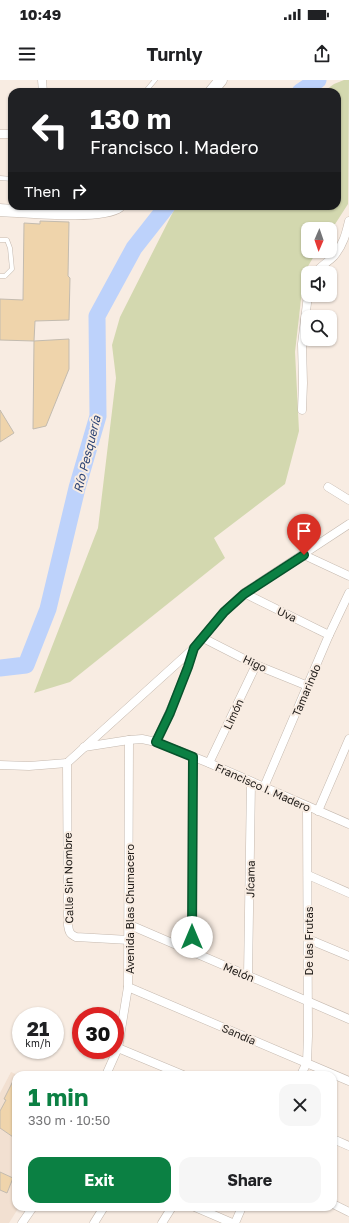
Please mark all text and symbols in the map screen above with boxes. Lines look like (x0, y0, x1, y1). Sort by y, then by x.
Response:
text: 10:49 (20, 5, 61, 23)
icon: menu (16, 43, 38, 65)
text: Turnly (146, 43, 203, 65)
icon: share (311, 43, 333, 65)
text: 130 m (90, 102, 171, 135)
icon: left (24, 104, 76, 156)
text: Francisco I. Madero (90, 136, 258, 158)
icon: right (68, 180, 90, 202)
text: Then (24, 182, 60, 200)
north arrow (301, 222, 337, 258)
map controls (301, 222, 337, 346)
button: sound (301, 266, 337, 302)
button: search (301, 310, 337, 346)
water label: Río Pesquería (70, 413, 104, 494)
pin (287, 514, 321, 555)
icon: arrive (293, 520, 315, 542)
street label: Uva (275, 604, 299, 624)
street label: Higo (241, 652, 269, 674)
street label: Tamarindo (289, 662, 323, 718)
street label: Limón (220, 697, 246, 731)
street label: Francisco I. Madero (213, 760, 313, 814)
street label: Calle Sin Nombre (61, 832, 75, 924)
street label: Avenida Blas Chumacero (123, 844, 136, 974)
street label: Jícama (243, 860, 257, 898)
street label: De las Frutas (302, 906, 315, 976)
position arrow (171, 916, 213, 958)
street label: Melón (221, 960, 257, 984)
speed limit sign: 30 (72, 1007, 124, 1059)
text: 21 (27, 1016, 49, 1040)
street label: Sandía (220, 1021, 258, 1047)
text: km/h (25, 1037, 51, 1049)
text: 1 min (28, 1082, 88, 1111)
button: close (279, 1084, 321, 1126)
text: 330 m · 10:50 (28, 1112, 110, 1128)
button: Exit (28, 1157, 171, 1203)
button: Share (179, 1157, 321, 1203)

